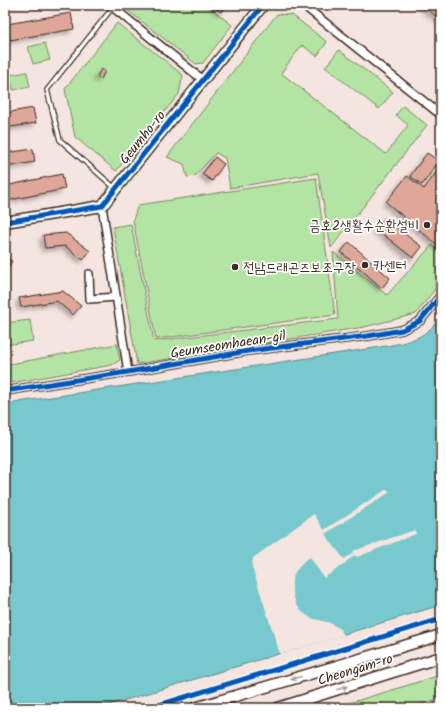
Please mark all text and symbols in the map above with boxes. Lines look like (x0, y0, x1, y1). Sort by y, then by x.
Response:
street label: Geumho-ro (114, 106, 171, 169)
place label: 금호2생활수순환설비 (309, 215, 419, 237)
marker: 금호2생활수순환설비 (422, 220, 432, 230)
place label: 카센터 (373, 255, 407, 277)
place label: 전남드래곤즈보조구장 (243, 257, 356, 279)
marker: 카센터 (360, 260, 370, 270)
marker: 전남드래곤즈보조구장 (230, 262, 240, 272)
street label: Geumseomhaean-gil (169, 325, 288, 365)
street label: Cheongam-ro (315, 648, 396, 692)
one-way arrow (290, 675, 302, 681)
one-way arrow (337, 685, 349, 691)

